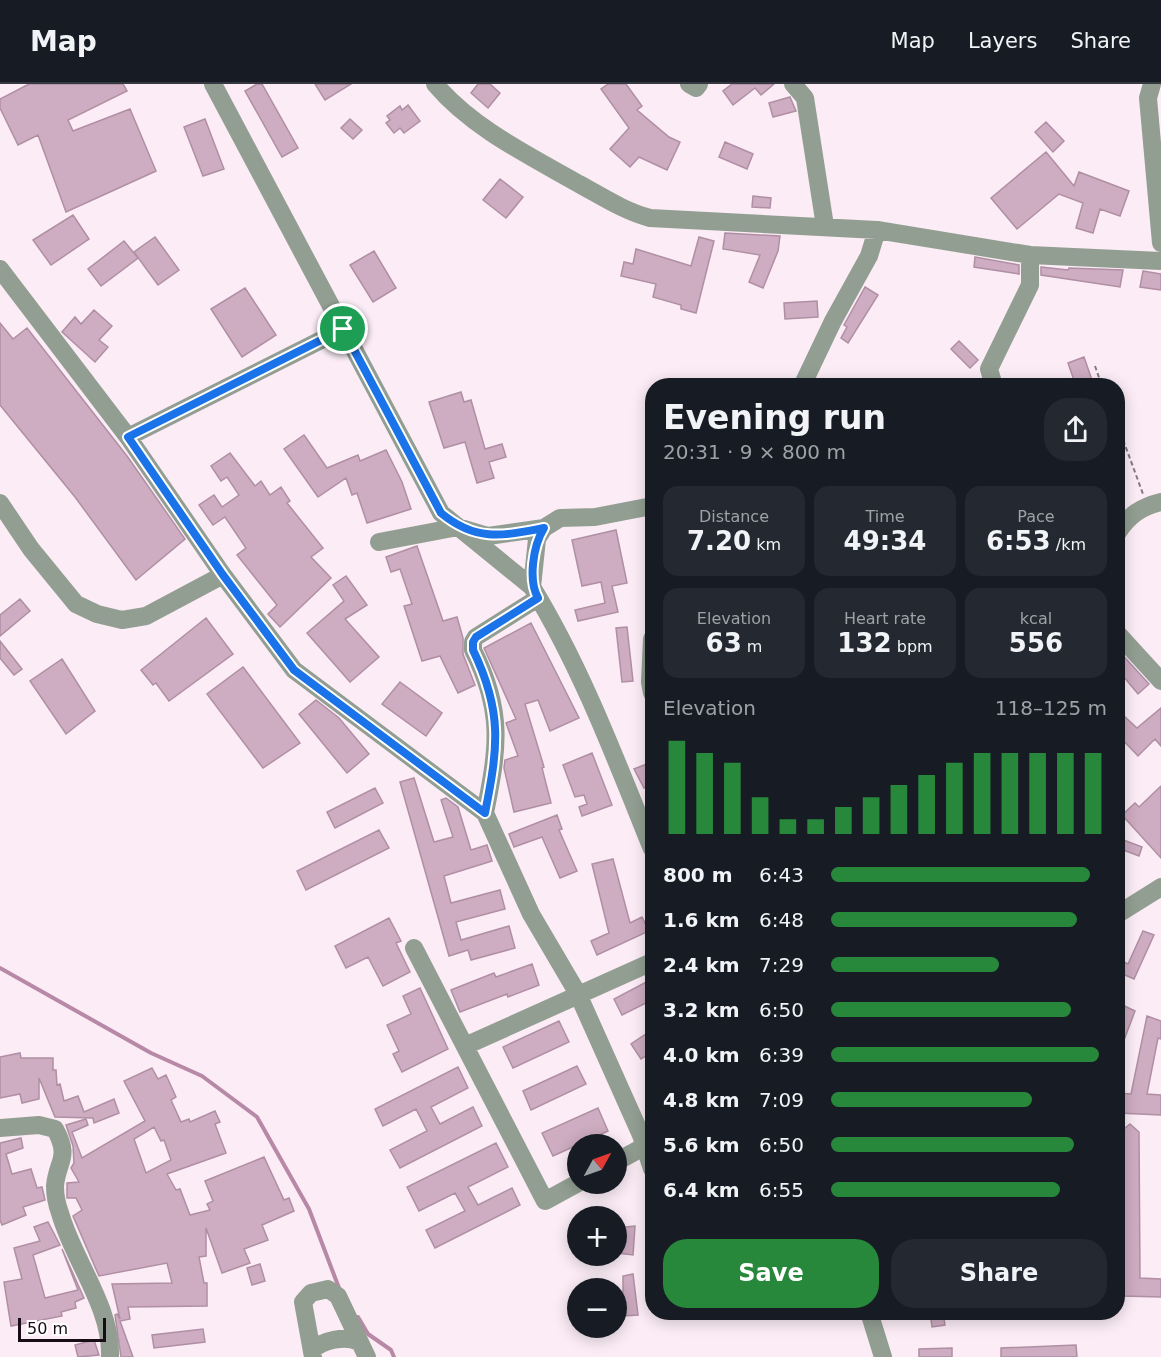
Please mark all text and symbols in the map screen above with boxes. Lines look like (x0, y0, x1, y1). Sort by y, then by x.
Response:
text: Map (30, 25, 97, 58)
text: Map (891, 29, 935, 53)
text: Layers (968, 29, 1037, 53)
text: Share (1070, 29, 1131, 53)
pin (317, 303, 368, 354)
icon: arrive (326, 312, 359, 345)
text: Evening run (663, 398, 886, 437)
button: share (1044, 398, 1107, 461)
text: 20:31 · 9 × 800 m (663, 440, 846, 464)
text: Distance (699, 507, 769, 526)
text: Time (865, 507, 905, 526)
text: Pace (1017, 507, 1055, 526)
text: 7.20 (687, 526, 751, 556)
text: 49:34 (844, 526, 926, 556)
text: 6:53 (986, 526, 1051, 556)
text: km (751, 535, 781, 554)
text: /km (1051, 535, 1086, 554)
text: Elevation (697, 609, 771, 628)
text: Heart rate (844, 609, 926, 628)
text: kcal (1020, 609, 1052, 628)
text: 63 (706, 628, 742, 658)
text: 132 (837, 628, 892, 658)
text: 556 (1009, 628, 1063, 658)
text: m (742, 637, 762, 656)
text: bpm (892, 637, 933, 656)
text: Elevation (663, 696, 756, 720)
text: 118–125 m (995, 696, 1107, 720)
text: 800 m (663, 863, 733, 887)
text: 6:43 (759, 863, 804, 887)
text: 1.6 km (663, 908, 740, 932)
text: 6:48 (759, 908, 804, 932)
text: 2.4 km (663, 953, 740, 977)
text: 7:29 (759, 953, 804, 977)
text: 3.2 km (663, 998, 740, 1022)
text: 6:50 (759, 998, 804, 1022)
text: 4.0 km (663, 1043, 740, 1067)
text: 6:39 (759, 1043, 804, 1067)
text: 4.8 km (663, 1088, 740, 1112)
text: 7:09 (759, 1088, 804, 1112)
text: 5.6 km (663, 1133, 740, 1157)
text: 6:50 (759, 1133, 804, 1157)
north arrow (567, 1134, 627, 1194)
map controls (567, 1134, 627, 1338)
text: 6.4 km (663, 1178, 740, 1202)
text: 6:55 (759, 1178, 804, 1202)
button: + (567, 1206, 627, 1266)
button: Save (663, 1239, 879, 1308)
button: Share (891, 1239, 1107, 1308)
button: − (567, 1278, 627, 1338)
scale bar (18, 1315, 106, 1342)
text: 50 m (27, 1319, 68, 1338)

